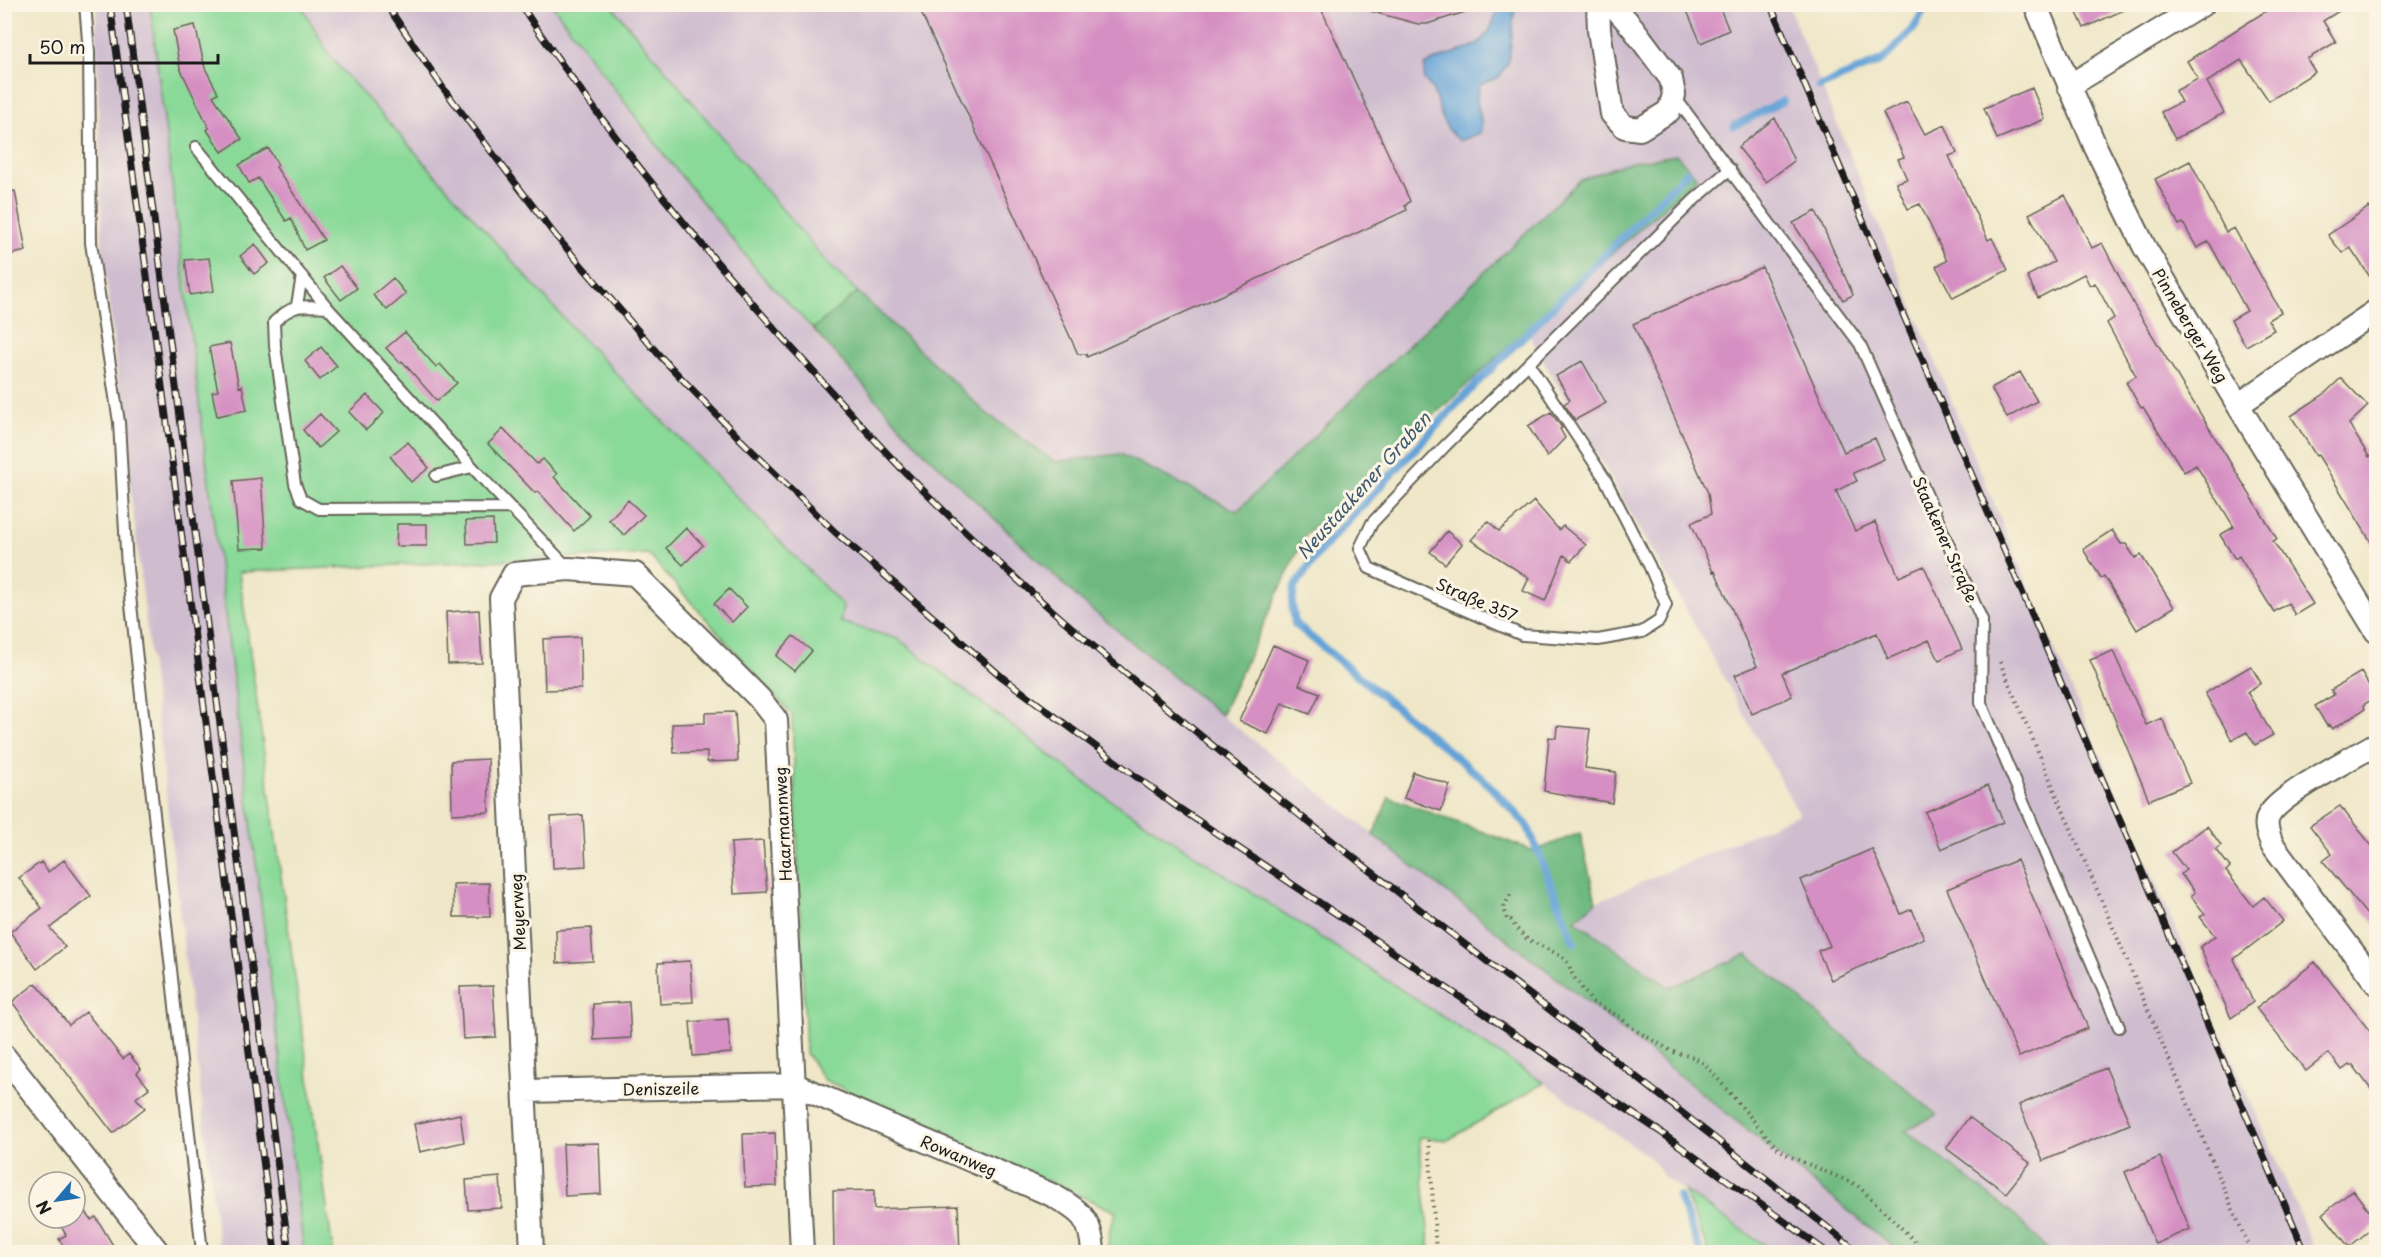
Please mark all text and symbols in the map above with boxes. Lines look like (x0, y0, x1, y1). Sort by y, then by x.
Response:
scale bar (30, 27, 218, 65)
text: 50 m (39, 33, 86, 60)
street label: Pinneberger Weg (2147, 263, 2235, 387)
water label: Neustaakener Graben (1290, 405, 1437, 564)
street label: Staakener Straße (1907, 472, 1985, 606)
street label: Straße 357 (1433, 571, 1521, 627)
street label: Haarmannweg (767, 766, 797, 882)
street label: Meyerweg (503, 873, 531, 951)
street label: Deniszeile (622, 1075, 700, 1101)
street label: Rowanweg (917, 1128, 1001, 1182)
north arrow (27, 1170, 87, 1230)
text: N (29, 1196, 57, 1219)

